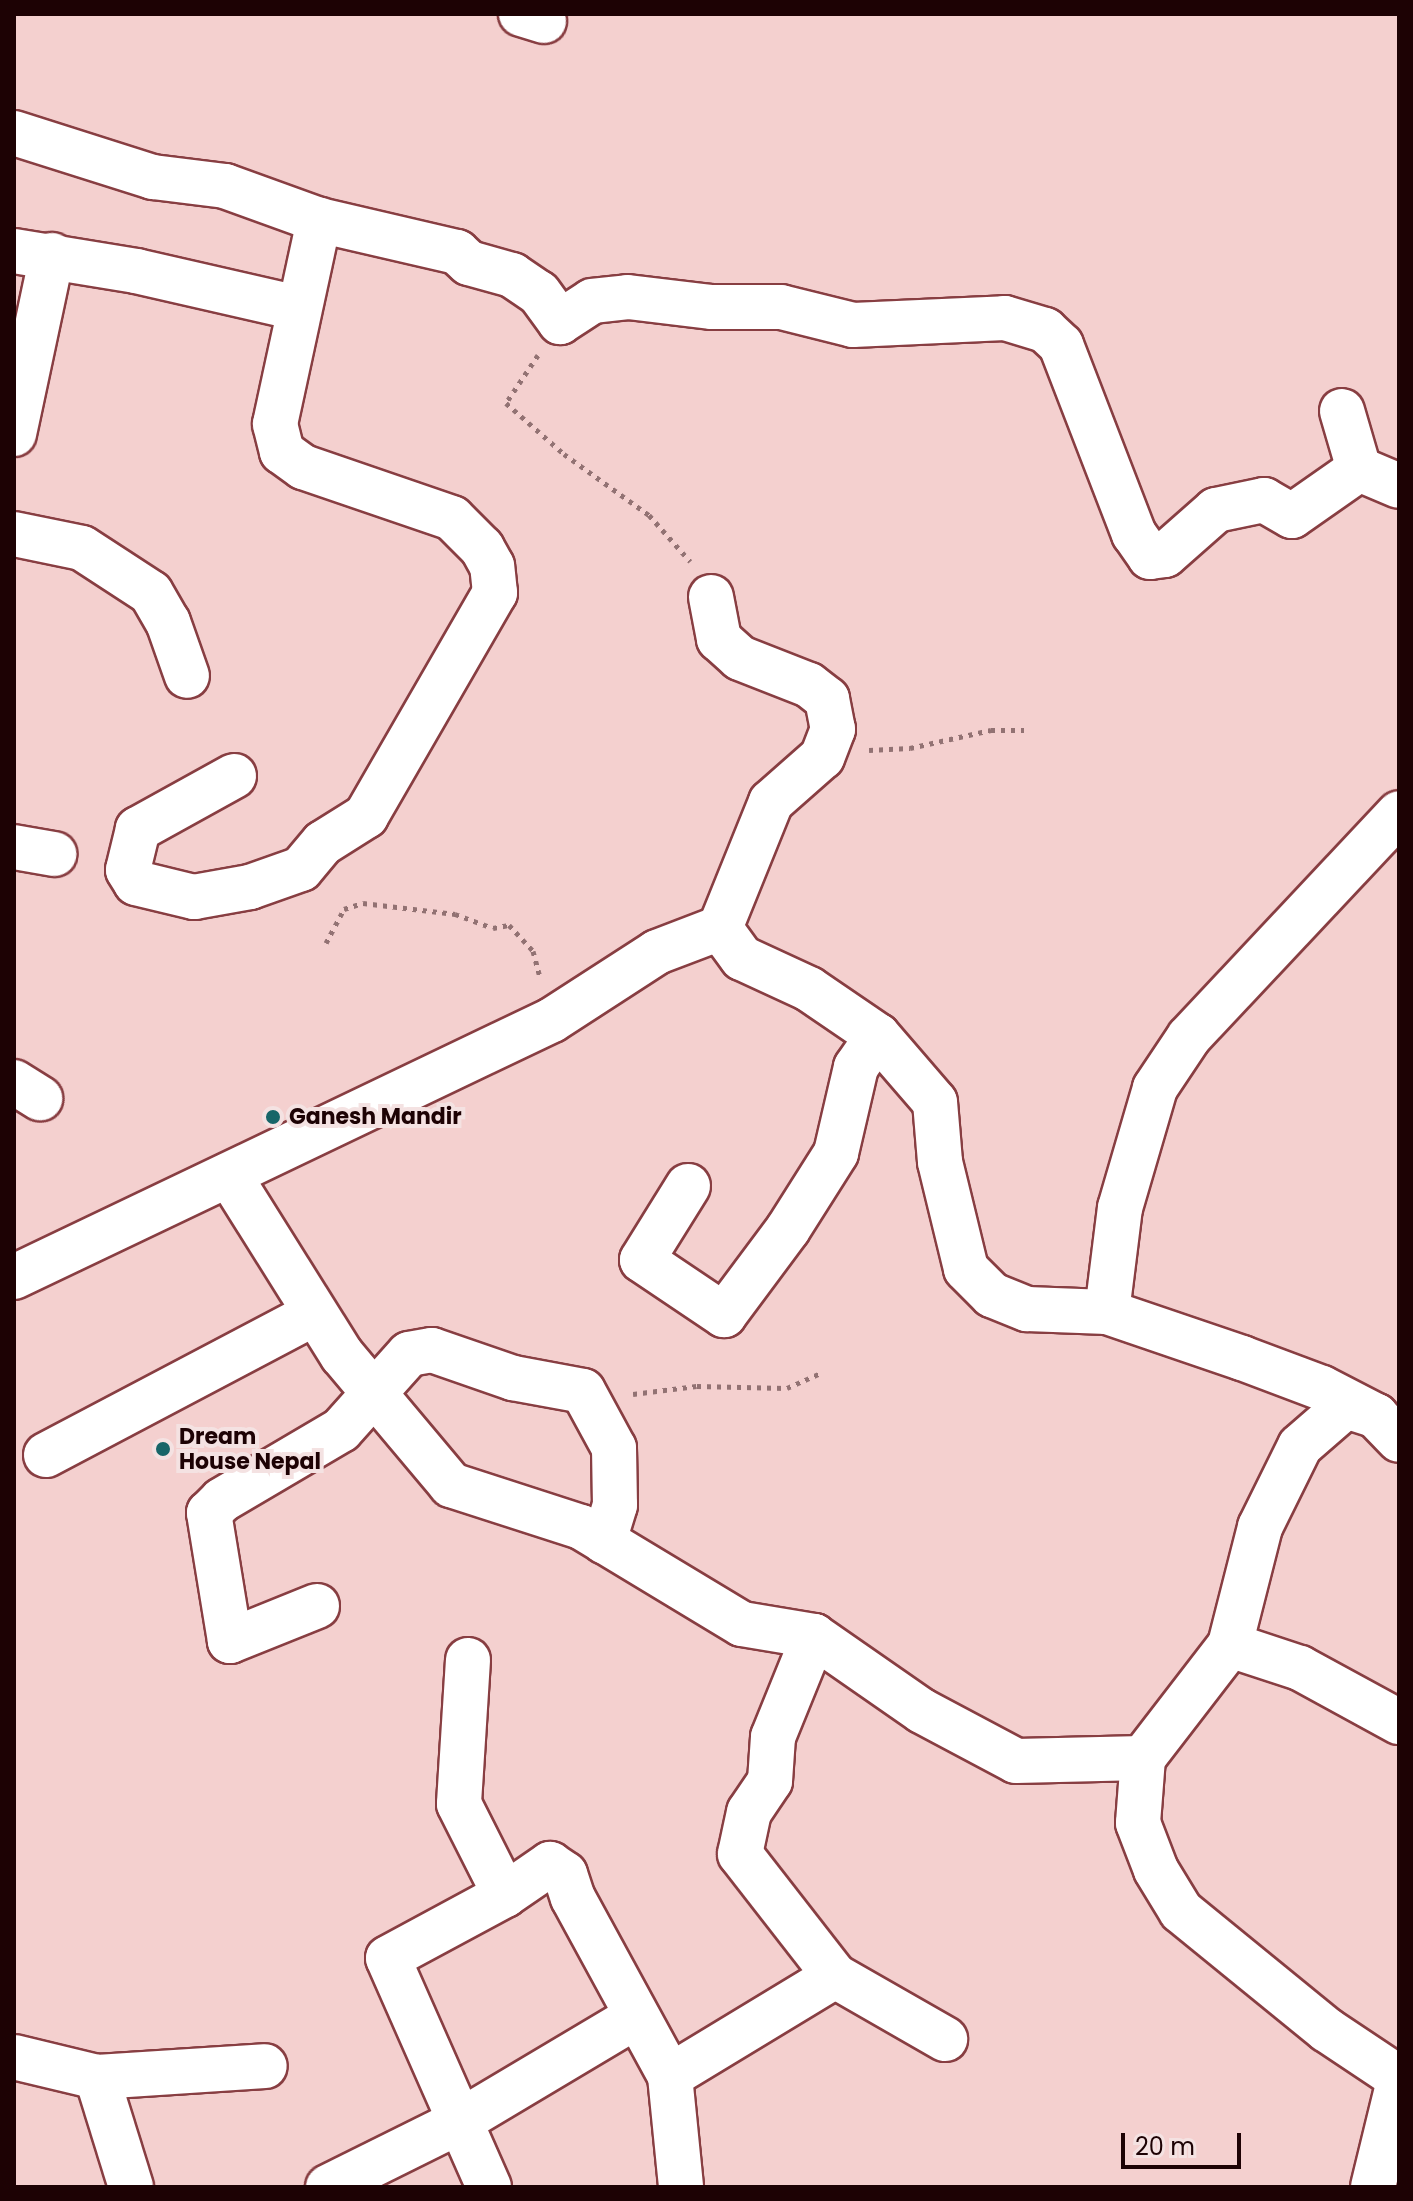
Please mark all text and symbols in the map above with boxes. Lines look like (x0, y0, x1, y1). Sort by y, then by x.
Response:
place label: Ganesh Mandir (289, 1104, 462, 1130)
marker: Ganesh Mandir (264, 1108, 282, 1126)
place label: Dream House Nepal (179, 1423, 321, 1474)
marker: Dream House Nepal (154, 1440, 172, 1458)
scale bar (1125, 2117, 1245, 2167)
text: 20 m (1135, 2130, 1195, 2163)

